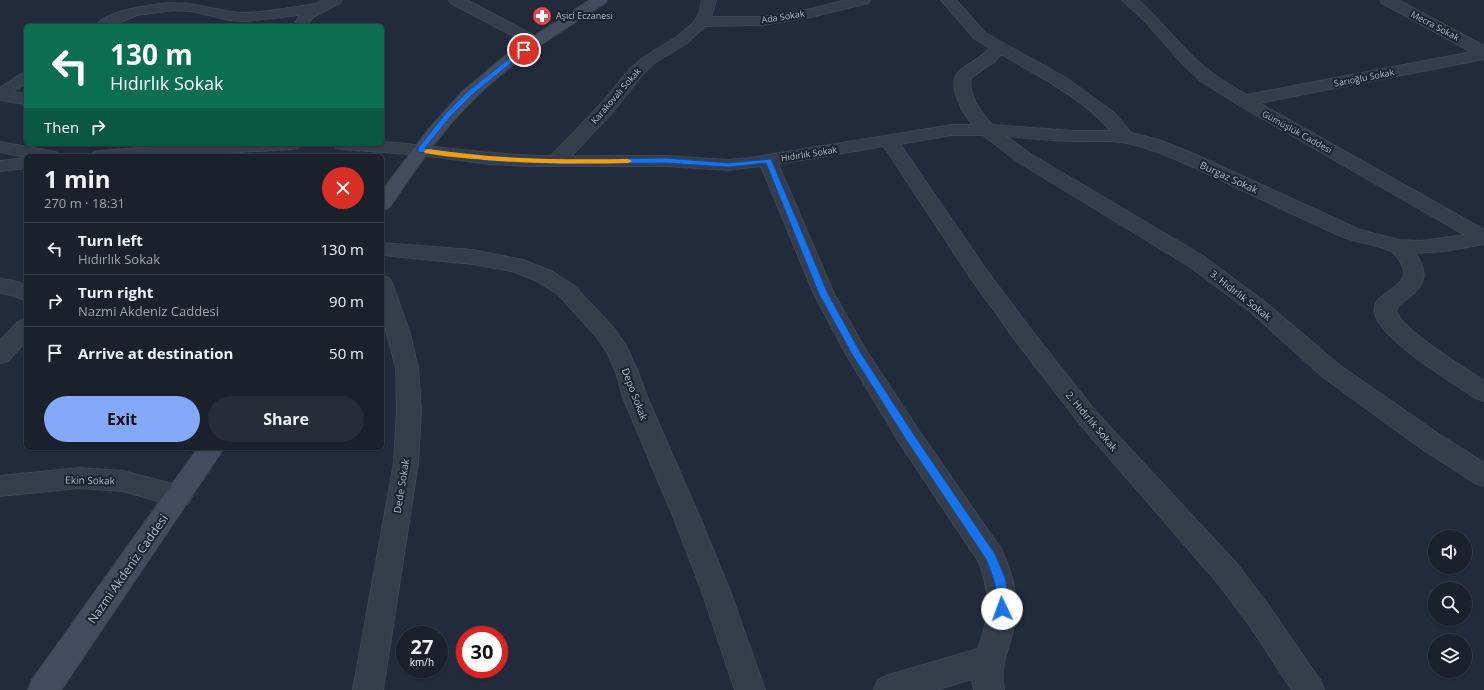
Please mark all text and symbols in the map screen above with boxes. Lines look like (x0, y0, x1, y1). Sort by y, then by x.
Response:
pharmacy icon: Aşici Eczanesi (531, 5, 553, 27)
street label: Ada Sokak (760, 7, 806, 26)
street label: Mecra Sokak (1409, 7, 1462, 44)
place label: Aşici Eczanesi (556, 9, 613, 22)
pin (507, 33, 541, 67)
text: 130 m (110, 35, 193, 73)
icon: arrive (513, 39, 535, 61)
icon: left (44, 40, 96, 92)
street label: Karakovalı Sokak (588, 65, 644, 127)
street label: Sarıoğlu Sokak (1333, 65, 1395, 90)
text: Hıdırlık Sokak (110, 71, 224, 95)
street label: Gümüşlük Caddesi (1260, 107, 1335, 156)
icon: right (87, 116, 109, 138)
text: Then (44, 117, 79, 137)
street label: Hıdırlık Sokak (780, 143, 838, 164)
street label: Burgaz Sokak (1198, 157, 1261, 197)
text: 1 min (44, 162, 111, 195)
button: close (322, 167, 364, 209)
text: 270 m · 18:31 (44, 194, 125, 212)
text: Turn left (78, 230, 143, 250)
icon: left (44, 238, 66, 260)
text: 130 m (320, 239, 364, 259)
text: Hıdırlık Sokak (78, 250, 160, 268)
street label: 3. Hıdırlık Sokak (1208, 267, 1275, 324)
text: Turn right (78, 282, 153, 302)
icon: right (44, 290, 66, 312)
text: 90 m (329, 291, 364, 311)
text: Nazmi Akdeniz Caddesi (78, 302, 219, 320)
icon: arrive (44, 342, 66, 364)
text: Arrive at destination (78, 343, 233, 363)
text: 50 m (329, 343, 364, 363)
street label: Depo Sokak (619, 366, 652, 423)
street label: 2. Hıdırlık Sokak (1063, 388, 1122, 454)
button: Exit (44, 396, 200, 442)
button: Share (208, 396, 364, 442)
street label: Dede Sokak (390, 457, 412, 514)
street label: Ekin Sokak (65, 473, 116, 487)
street label: Nazmi Akdeniz Caddesi (83, 511, 172, 627)
map controls (1428, 530, 1472, 678)
button: sound (1428, 530, 1472, 574)
button: search (1428, 582, 1472, 626)
position arrow (981, 588, 1023, 630)
speed limit sign: 30 (456, 626, 508, 678)
text: 27 (411, 633, 433, 660)
button: layers (1428, 634, 1472, 678)
text: km/h (410, 655, 434, 669)

